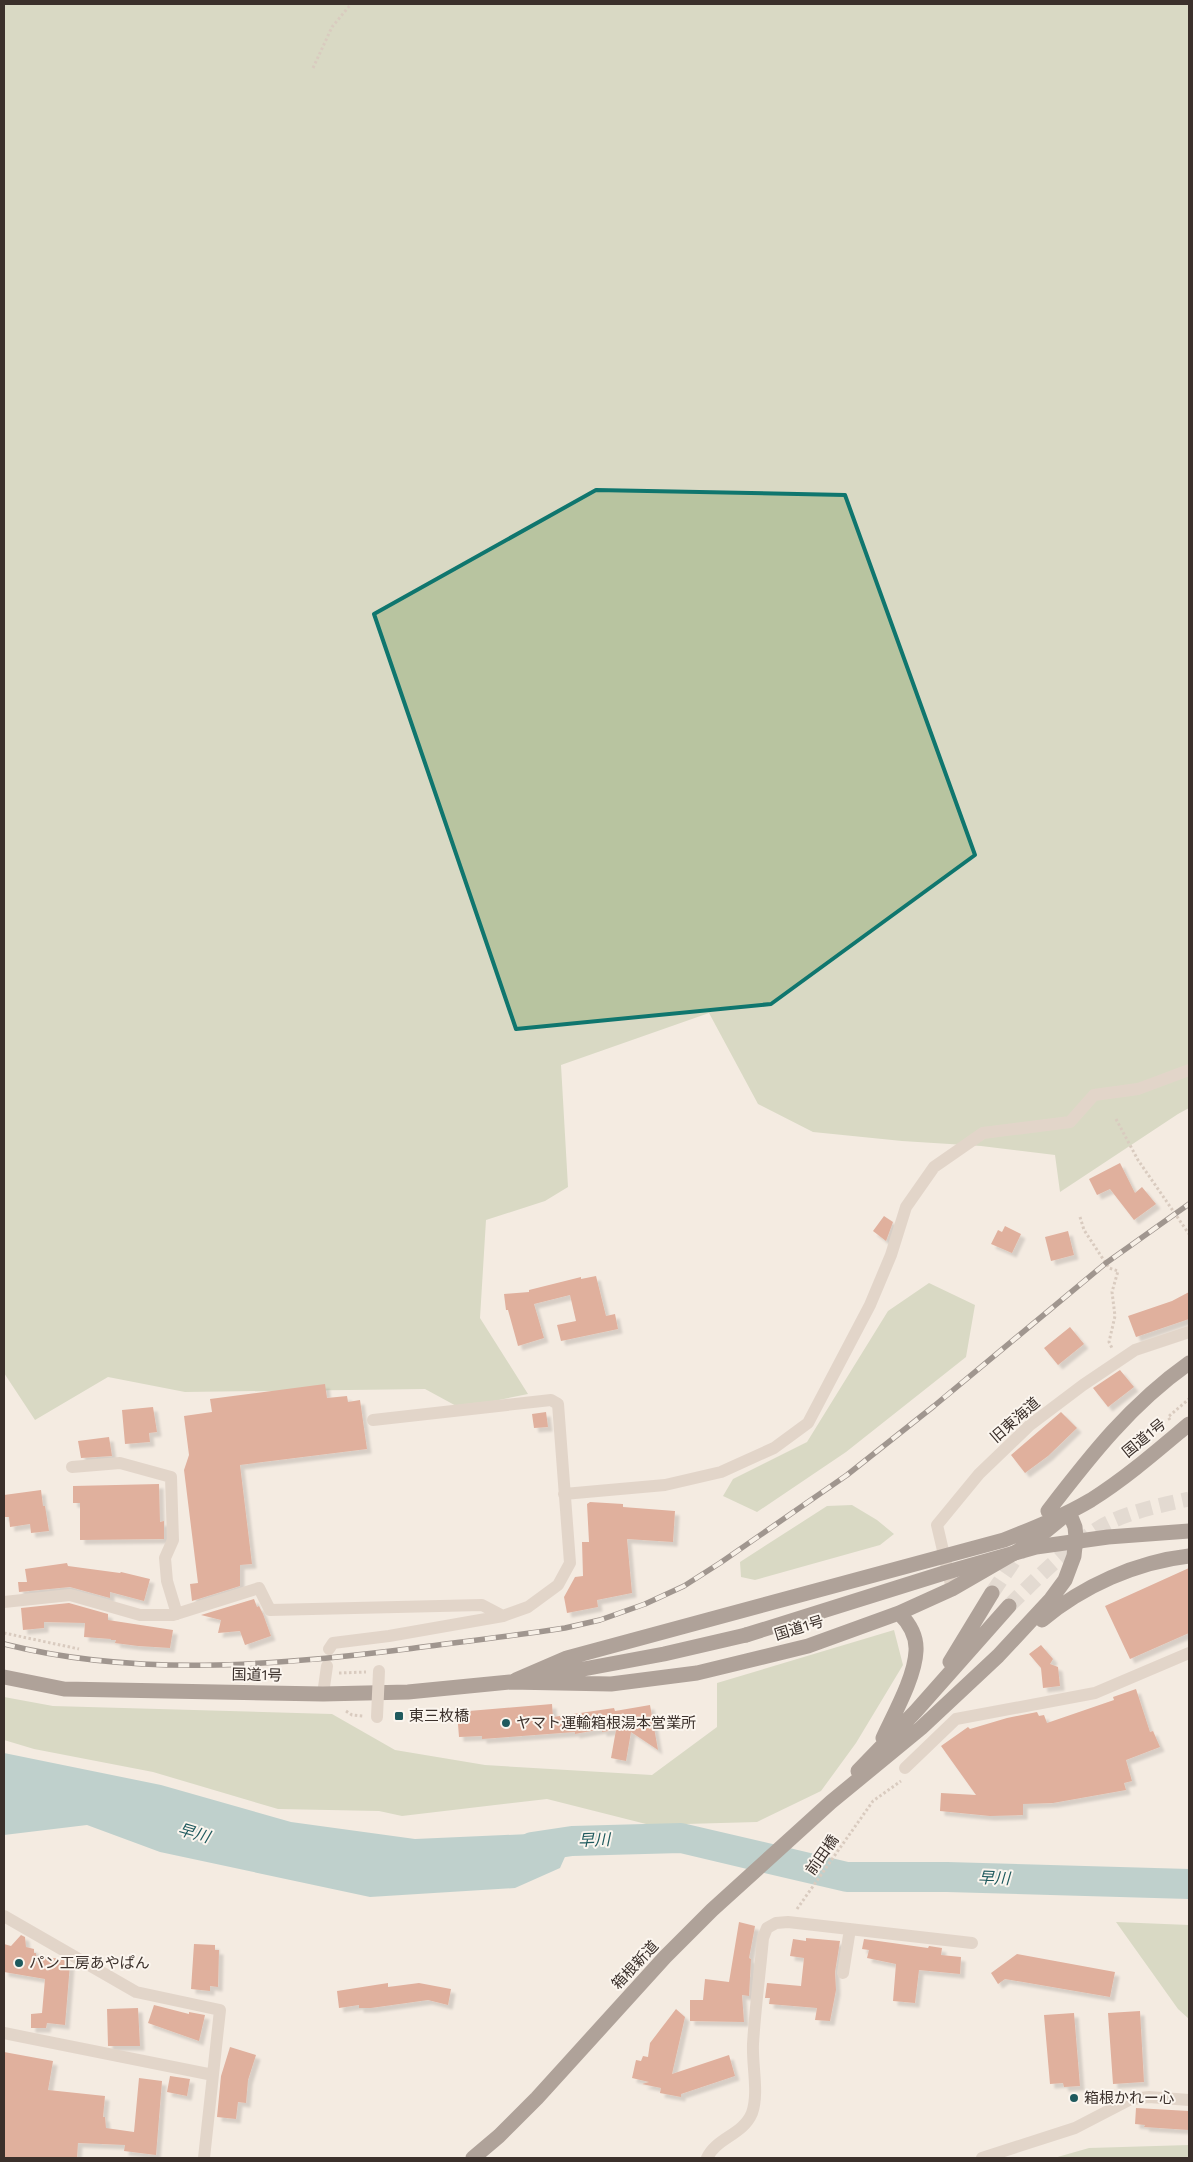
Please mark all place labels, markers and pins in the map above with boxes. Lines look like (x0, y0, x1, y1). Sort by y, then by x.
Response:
place label: 東三枚橋 (409, 1707, 469, 1725)
marker: 東三枚橋 (393, 1710, 405, 1722)
place label: ヤマト運輸箱根湯本営業所 (516, 1714, 696, 1732)
marker: ヤマト運輸箱根湯本営業所 (500, 1717, 512, 1729)
place label: パン工房あやぱん (29, 1954, 150, 1972)
marker: パン工房あやぱん (13, 1957, 25, 1969)
place label: 箱根かれー心 (1084, 2089, 1174, 2107)
marker: 箱根かれー心 (1068, 2092, 1080, 2104)

